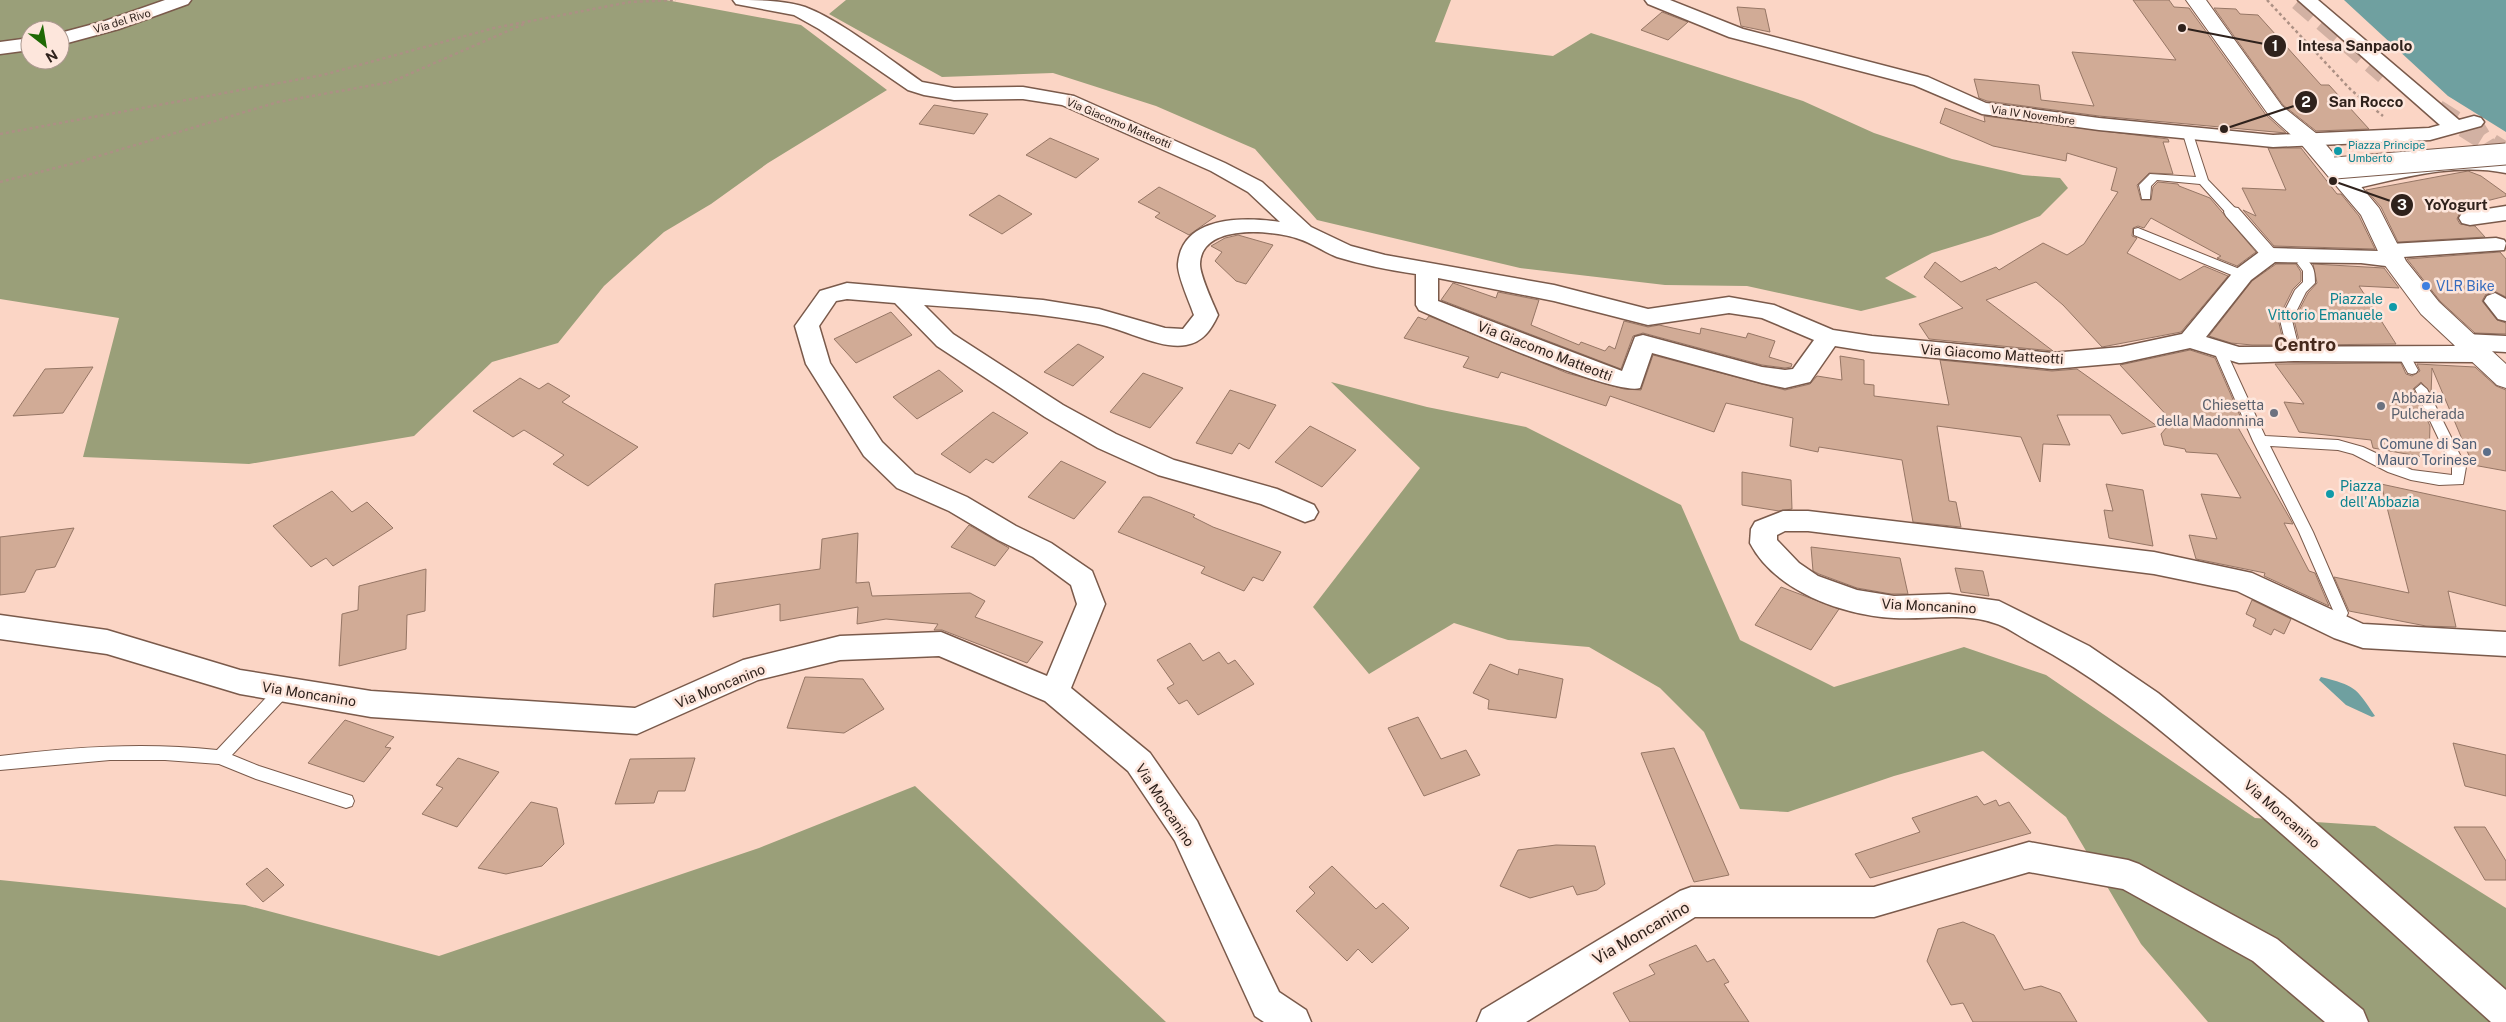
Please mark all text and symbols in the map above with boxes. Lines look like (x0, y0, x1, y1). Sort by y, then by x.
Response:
street label: Via del Rivo (92, 7, 152, 35)
north arrow (20, 20, 70, 70)
callout: Intesa Sanpaolo (2263, 31, 2422, 61)
text: 1 (2272, 37, 2278, 54)
text: Intesa Sanpaolo (2298, 37, 2413, 54)
text: N (43, 46, 61, 66)
callout: San Rocco (2293, 87, 2413, 117)
text: 2 (2301, 93, 2311, 110)
text: San Rocco (2329, 93, 2404, 110)
street label: Via Giacomo Matteotti (1065, 95, 1173, 151)
street label: Via IV Novembre (1990, 103, 2076, 127)
place label: Piazza Principe Umberto (2348, 139, 2425, 164)
marker: Piazza Principe Umberto (2332, 145, 2344, 157)
callout: YoYogurt (2390, 190, 2498, 220)
text: 3 (2397, 196, 2407, 213)
text: YoYogurt (2424, 196, 2488, 213)
place label: VLR Bike (2436, 278, 2495, 294)
marker: VLR Bike (2420, 280, 2432, 292)
place label: Piazzale Vittorio Emanuele (2268, 291, 2383, 323)
marker: Piazzale Vittorio Emanuele (2387, 301, 2399, 313)
street label: Via Giacomo Matteotti (1475, 318, 1615, 384)
district label: Centro (2274, 333, 2336, 355)
street label: Via Giacomo Matteotti (1920, 341, 2064, 367)
place label: Abbazia Pulcherada (2391, 390, 2465, 422)
place label: Chiesetta della Madonnina (2157, 397, 2264, 429)
marker: Abbazia Pulcherada (2375, 400, 2387, 412)
marker: Chiesetta della Madonnina (2268, 407, 2280, 419)
place label: Comune di San Mauro Torinese (2377, 436, 2477, 468)
marker: Comune di San Mauro Torinese (2481, 446, 2493, 458)
place label: Piazza dell'Abbazia (2340, 478, 2420, 510)
marker: Piazza dell'Abbazia (2324, 488, 2336, 500)
street label: Via Moncanino (1881, 596, 1977, 616)
street label: Via Moncanino (673, 661, 767, 711)
street label: Via Moncanino (261, 679, 357, 709)
street label: Via Moncanino (1132, 761, 1198, 849)
street label: Via Moncanino (2241, 777, 2323, 851)
street label: Via Moncanino (1589, 898, 1693, 968)

